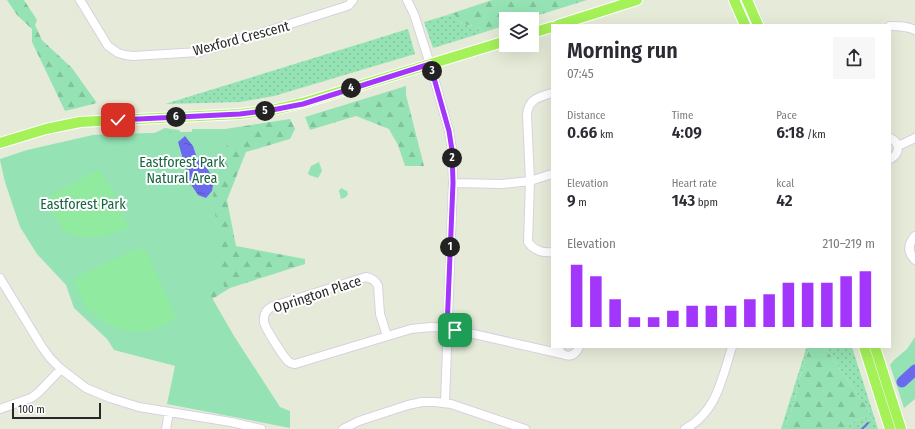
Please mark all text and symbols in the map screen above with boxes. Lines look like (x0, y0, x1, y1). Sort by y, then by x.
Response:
map controls (499, 12, 539, 52)
button: layers (499, 12, 539, 52)
street label: Wexford Crescent (191, 17, 292, 59)
text: Morning run (567, 37, 678, 64)
button: share (833, 37, 875, 79)
pin: 3 (422, 61, 442, 81)
text: 3 (429, 64, 435, 77)
text: 07:45 (567, 66, 594, 81)
pin: 4 (341, 78, 361, 98)
text: 4 (348, 81, 354, 94)
pin: 5 (255, 101, 275, 121)
pin (101, 103, 135, 137)
text: 5 (262, 104, 268, 117)
pin: 6 (166, 107, 186, 127)
icon: check (107, 109, 129, 131)
text: Distance (567, 109, 606, 122)
text: Time (672, 109, 693, 122)
text: Pace (776, 109, 797, 122)
text: 6 (173, 110, 179, 123)
text: 0.66 (567, 122, 597, 143)
text: 4:09 (672, 122, 702, 143)
text: 6:18 (776, 122, 804, 143)
text: km (597, 128, 614, 141)
text: /km (804, 128, 826, 141)
pin: 2 (442, 148, 462, 168)
text: 2 (449, 151, 455, 164)
park label: Eastforest Park Natural Area (139, 154, 225, 187)
text: Elevation (567, 177, 608, 190)
text: Heart rate (672, 177, 717, 190)
text: kcal (776, 177, 794, 190)
text: 9 (567, 190, 576, 211)
text: 143 (672, 190, 695, 211)
text: 42 (776, 190, 793, 211)
park label: Eastforest Park (40, 196, 126, 213)
text: m (576, 196, 587, 209)
text: bpm (695, 196, 718, 209)
text: Elevation (567, 236, 616, 251)
text: 210–219 m (822, 236, 875, 251)
pin: 1 (440, 237, 460, 257)
text: 1 (448, 240, 452, 253)
street label: Oprington Place (271, 272, 363, 317)
pin (438, 313, 472, 347)
icon: arrive (444, 319, 466, 341)
scale bar (12, 401, 101, 420)
text: 100 m (18, 403, 45, 416)

